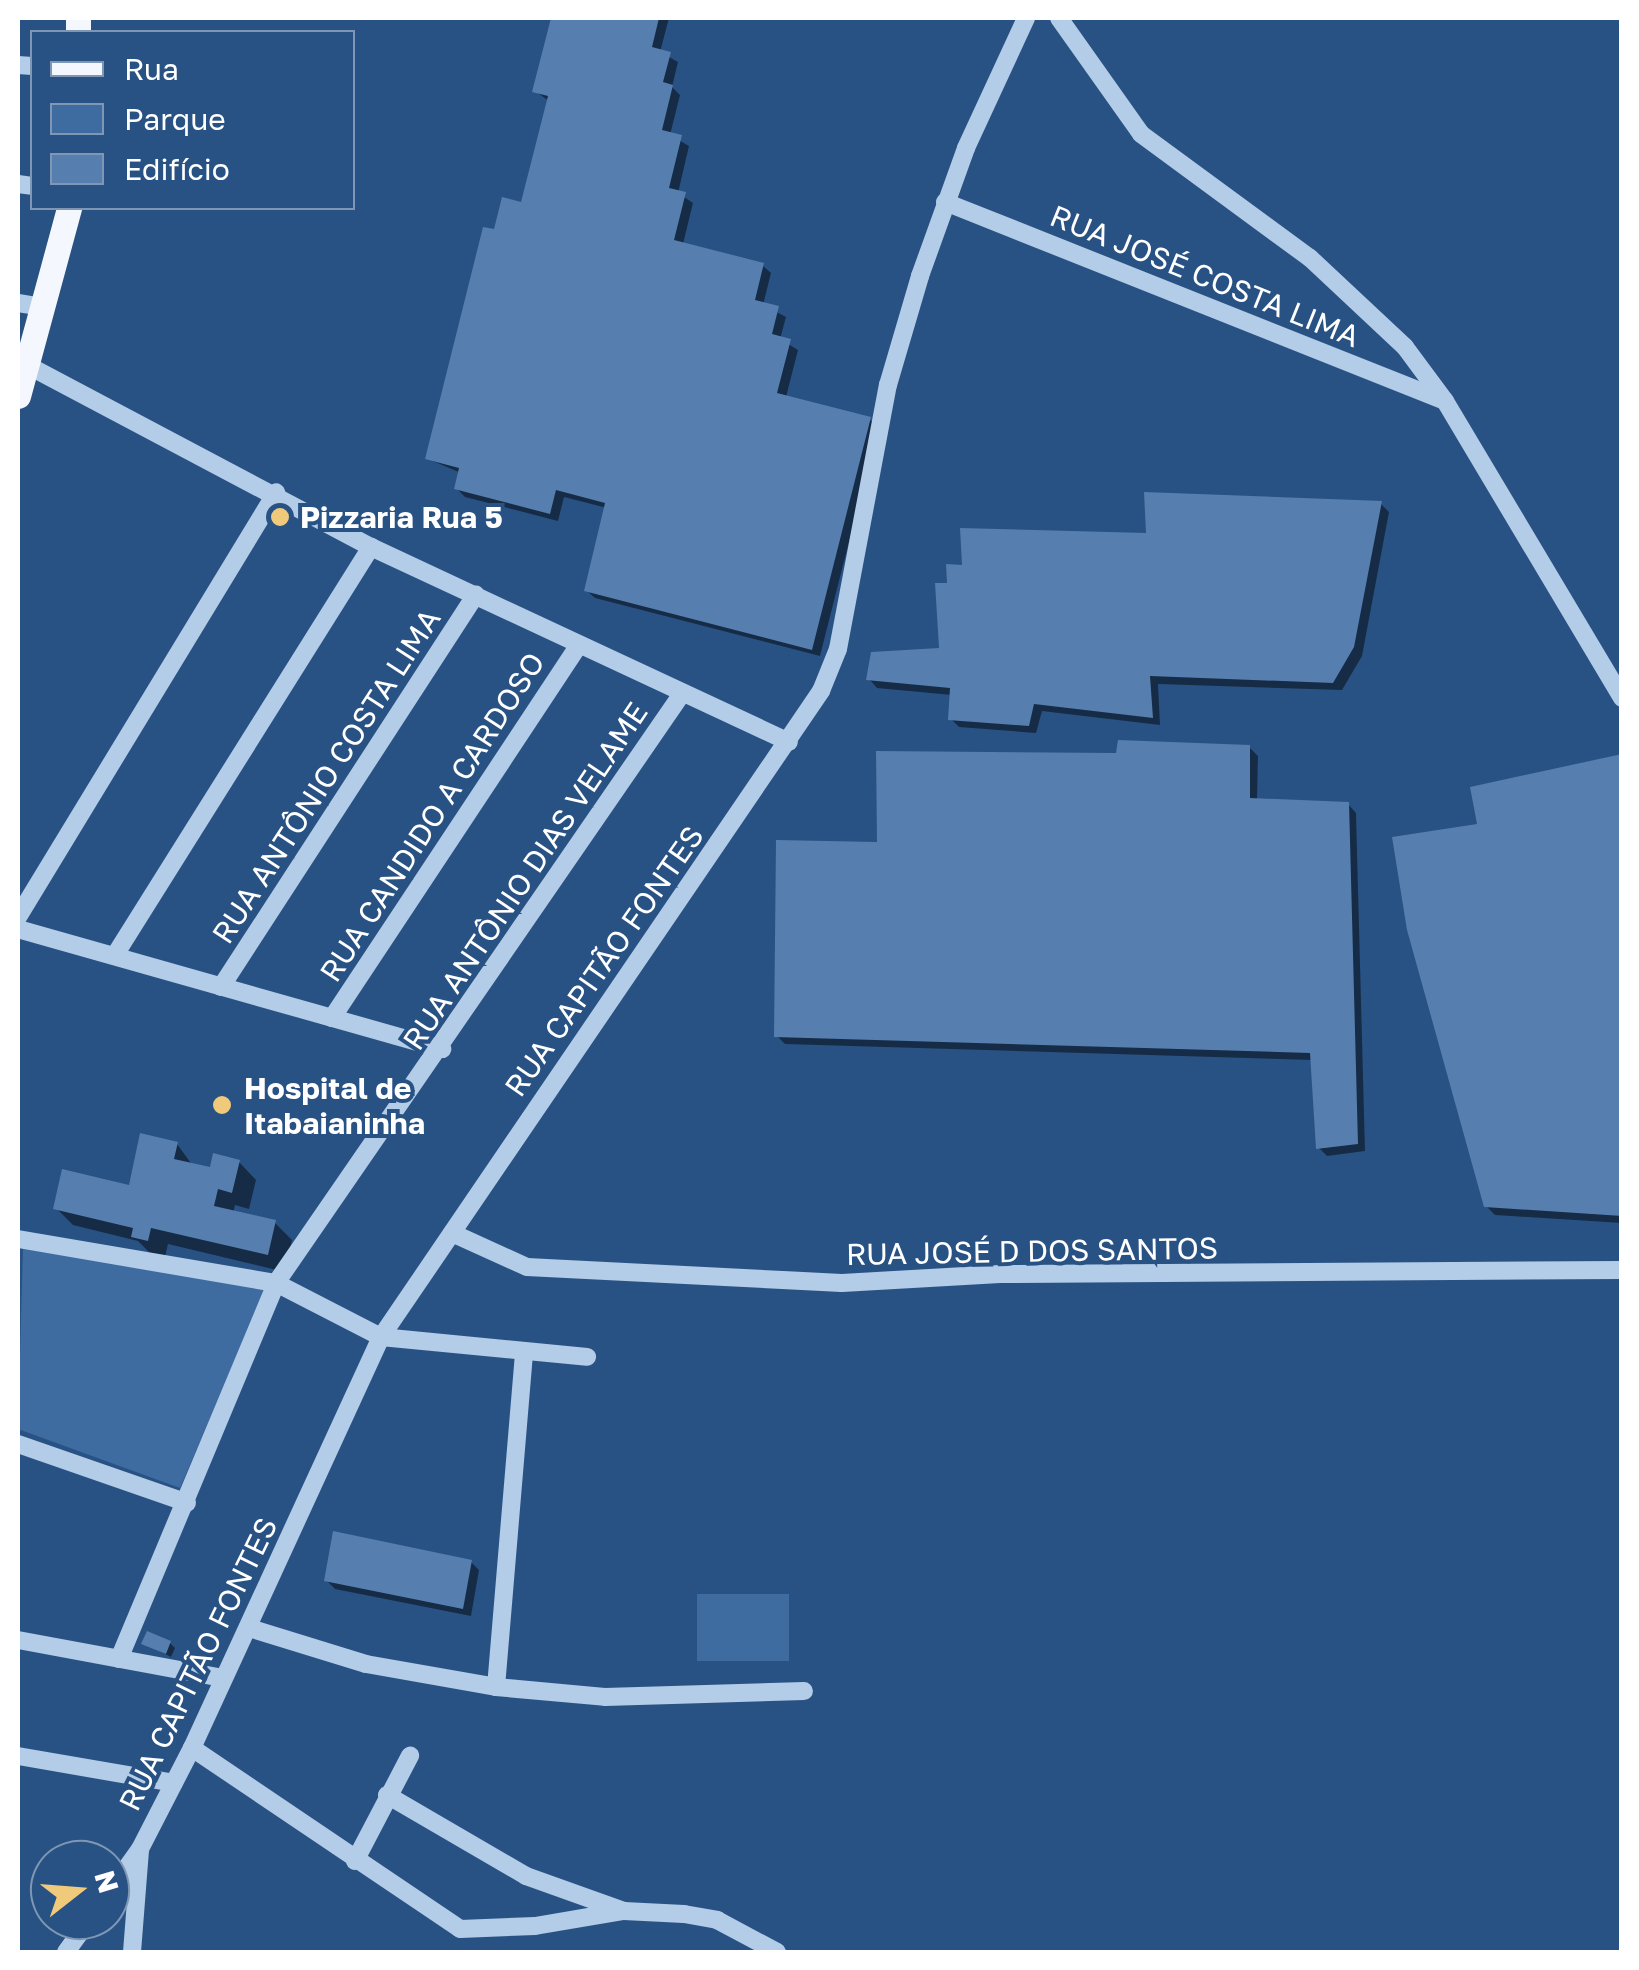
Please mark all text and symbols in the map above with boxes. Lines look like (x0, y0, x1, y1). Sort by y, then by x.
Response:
legend (30, 30, 355, 210)
text: Rua (124, 51, 179, 87)
text: Parque (124, 101, 226, 137)
text: Edifício (124, 151, 230, 187)
street label: RUA JOSÉ COSTA LIMA (1045, 197, 1365, 355)
place label: Pizzaria Rua 5 (300, 499, 503, 535)
marker: Pizzaria Rua 5 (269, 506, 291, 528)
street label: RUA ANTÔNIO COSTA LIMA (204, 602, 448, 950)
street label: RUA CANDIDO A CARDOSO (312, 646, 552, 988)
street label: RUA ANTÔNIO DIAS VELAME (395, 695, 655, 1057)
street label: RUA CAPITÃO FONTES (497, 819, 711, 1103)
place label: Hospital de Itabaianinha (244, 1070, 425, 1140)
marker: Hospital de Itabaianinha (209, 1092, 235, 1118)
street label: RUA JOSÉ D DOS SANTOS (846, 1230, 1218, 1272)
street label: RUA CAPITÃO FONTES (111, 1511, 285, 1817)
north arrow (30, 1840, 130, 1940)
text: N (88, 1867, 126, 1897)

